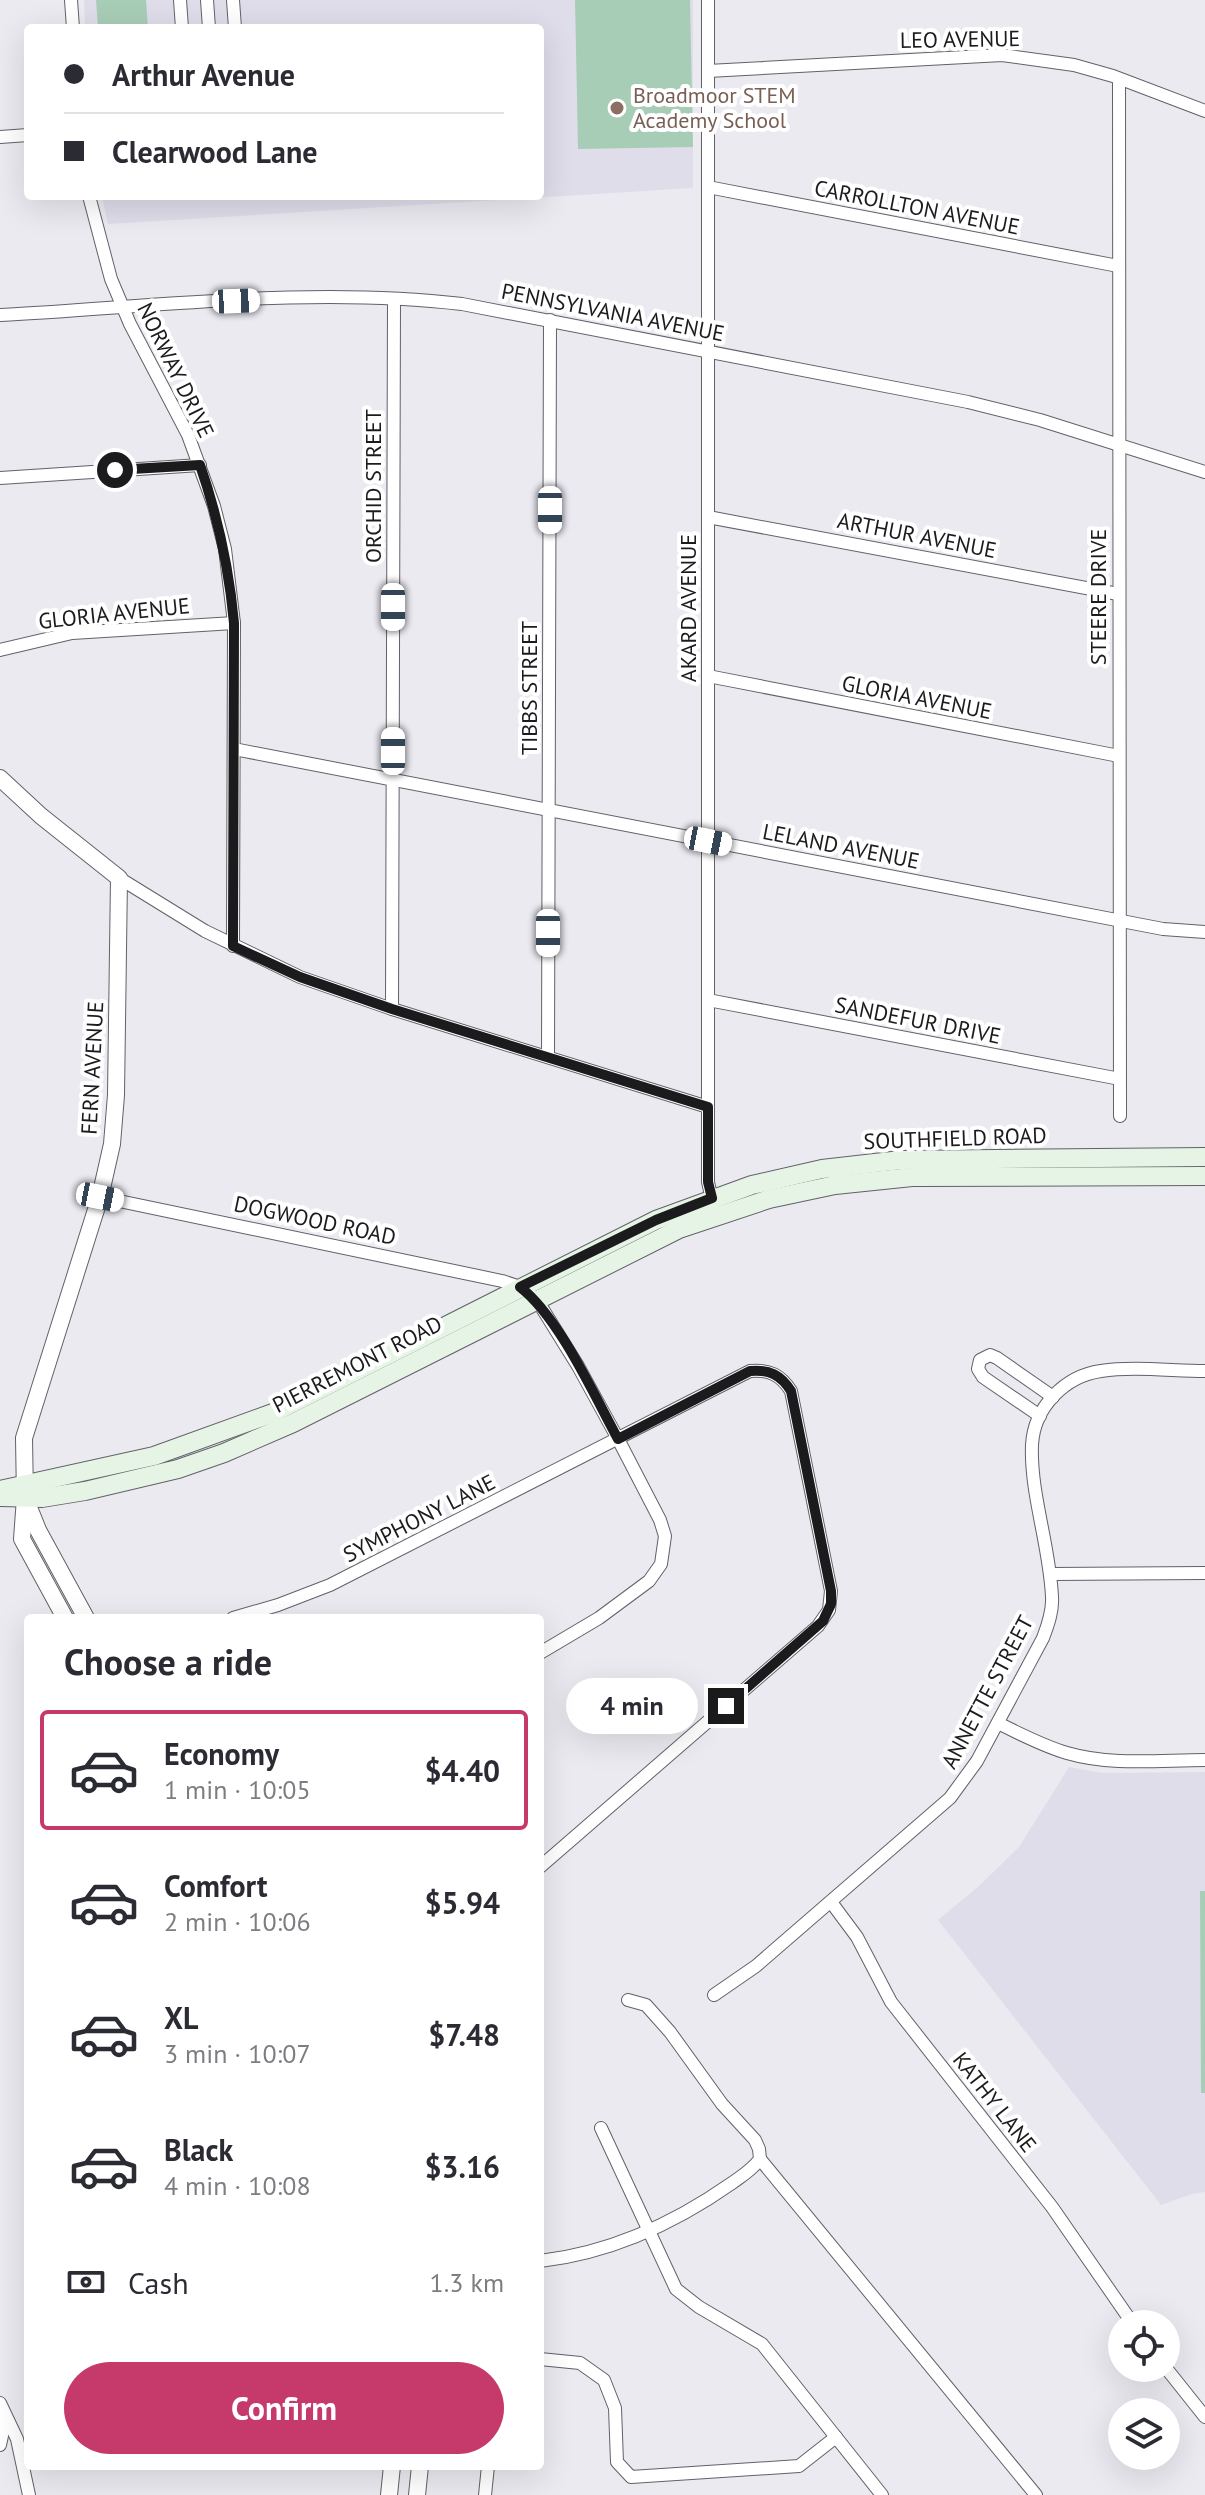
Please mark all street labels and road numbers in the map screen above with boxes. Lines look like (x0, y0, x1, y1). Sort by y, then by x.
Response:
street label: LEO AVENUE (900, 24, 1020, 54)
street label: CARROLLTON AVENUE (812, 173, 1022, 241)
street label: PENNSYLVANIA AVENUE (499, 277, 727, 347)
street label: NORWAY DRIVE (131, 298, 221, 442)
street label: ORCHID STREET (359, 409, 387, 563)
street label: ARTHUR AVENUE (835, 506, 999, 564)
street label: STEERE DRIVE (1084, 529, 1112, 665)
street label: AKARD AVENUE (674, 534, 702, 682)
street label: GLORIA AVENUE (37, 591, 191, 635)
street label: TIBBS STREET (515, 621, 543, 755)
street label: GLORIA AVENUE (840, 669, 994, 725)
street label: LELAND AVENUE (760, 817, 922, 875)
street label: SANDEFUR DRIVE (833, 990, 1003, 1050)
street label: FERN AVENUE (75, 1001, 109, 1135)
street label: SOUTHFIELD ROAD (863, 1121, 1047, 1155)
street label: DOGWOOD ROAD (231, 1189, 399, 1251)
street label: PIERREMONT ROAD (267, 1309, 447, 1419)
street label: SYMPHONY LANE (338, 1468, 500, 1568)
street label: ANNETTE STREET (935, 1611, 1039, 1773)
street label: KATHY LANE (947, 2046, 1043, 2158)

